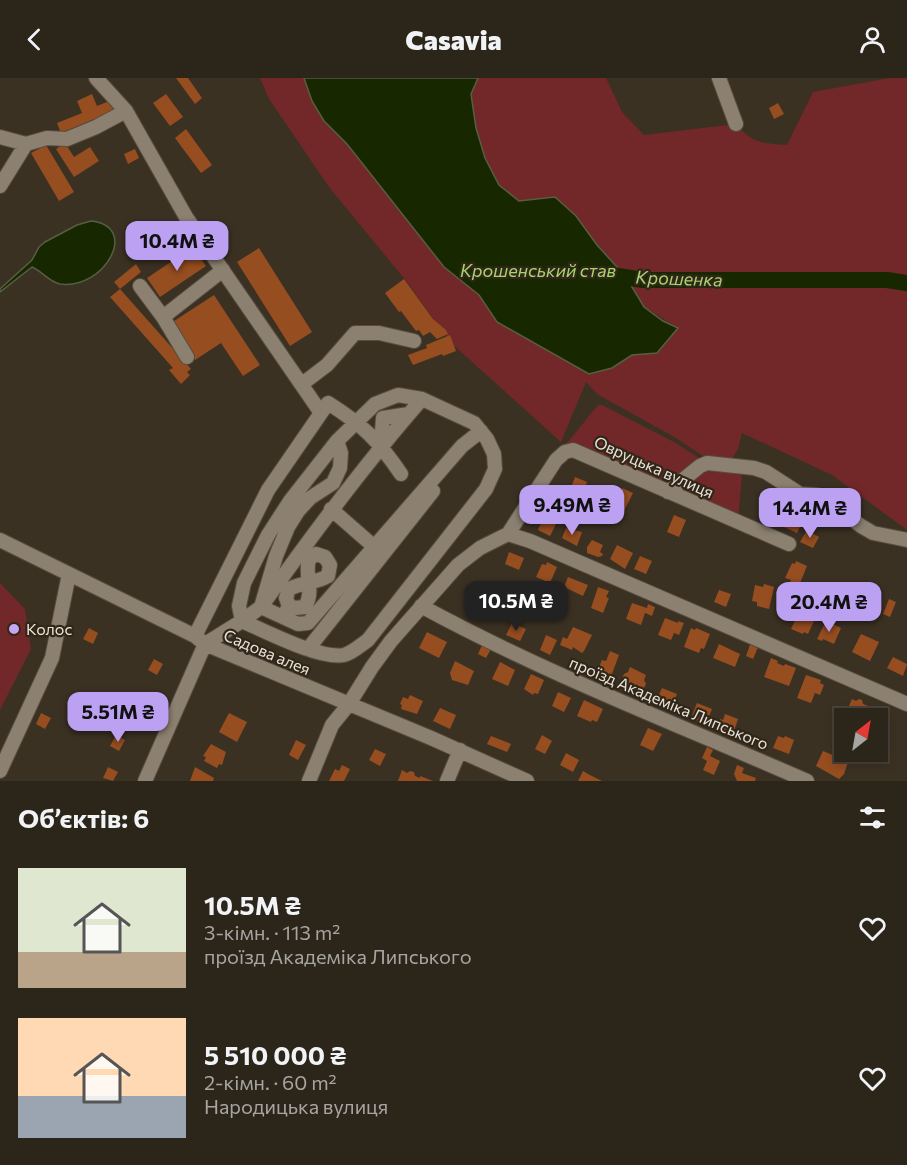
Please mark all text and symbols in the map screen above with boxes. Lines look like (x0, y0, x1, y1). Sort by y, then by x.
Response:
icon: back (18, 23, 51, 56)
text: Casavia (405, 23, 502, 56)
icon: person (856, 23, 889, 56)
pin: 10.4M ₴ (122, 221, 232, 272)
text: 10.4M ₴ (139, 228, 215, 252)
water label: Крошенський став (460, 259, 617, 281)
water label: Крошенка (635, 265, 723, 291)
street label: Овруцька вулиця (592, 432, 717, 501)
pin: 9.49M ₴ (517, 485, 627, 536)
pin: 14.4M ₴ (755, 488, 865, 539)
text: 9.49M ₴ (533, 492, 611, 516)
text: 14.4M ₴ (773, 495, 847, 519)
pin: 10.5M ₴ (461, 581, 571, 632)
pin: 20.4M ₴ (774, 582, 884, 633)
text: 10.5M ₴ (479, 588, 553, 612)
text: 20.4M ₴ (790, 589, 868, 613)
place label: Колос (26, 619, 72, 638)
marker: Колос (7, 622, 21, 636)
street label: Садова алея (221, 625, 313, 678)
street label: проїзд Академіка Липського (567, 652, 771, 753)
pin: 5.51M ₴ (63, 692, 173, 743)
text: 5.51M ₴ (81, 699, 155, 723)
north arrow (834, 708, 888, 762)
map controls (834, 708, 888, 762)
icon: filters (856, 801, 889, 834)
text: Об’єктів: 6 (18, 802, 149, 833)
text: 10.5M ₴ (204, 889, 301, 920)
icon: home (66, 892, 138, 964)
icon: heart (856, 912, 889, 945)
text: 3-кімн. · 113 m² (204, 920, 340, 944)
text: проїзд Академіка Липського (204, 944, 472, 968)
text: 5 510 000 ₴ (204, 1039, 346, 1070)
icon: home (66, 1042, 138, 1114)
icon: heart (856, 1062, 889, 1095)
text: 2-кімн. · 60 m² (204, 1070, 337, 1094)
text: Народицька вулиця (204, 1094, 388, 1118)

